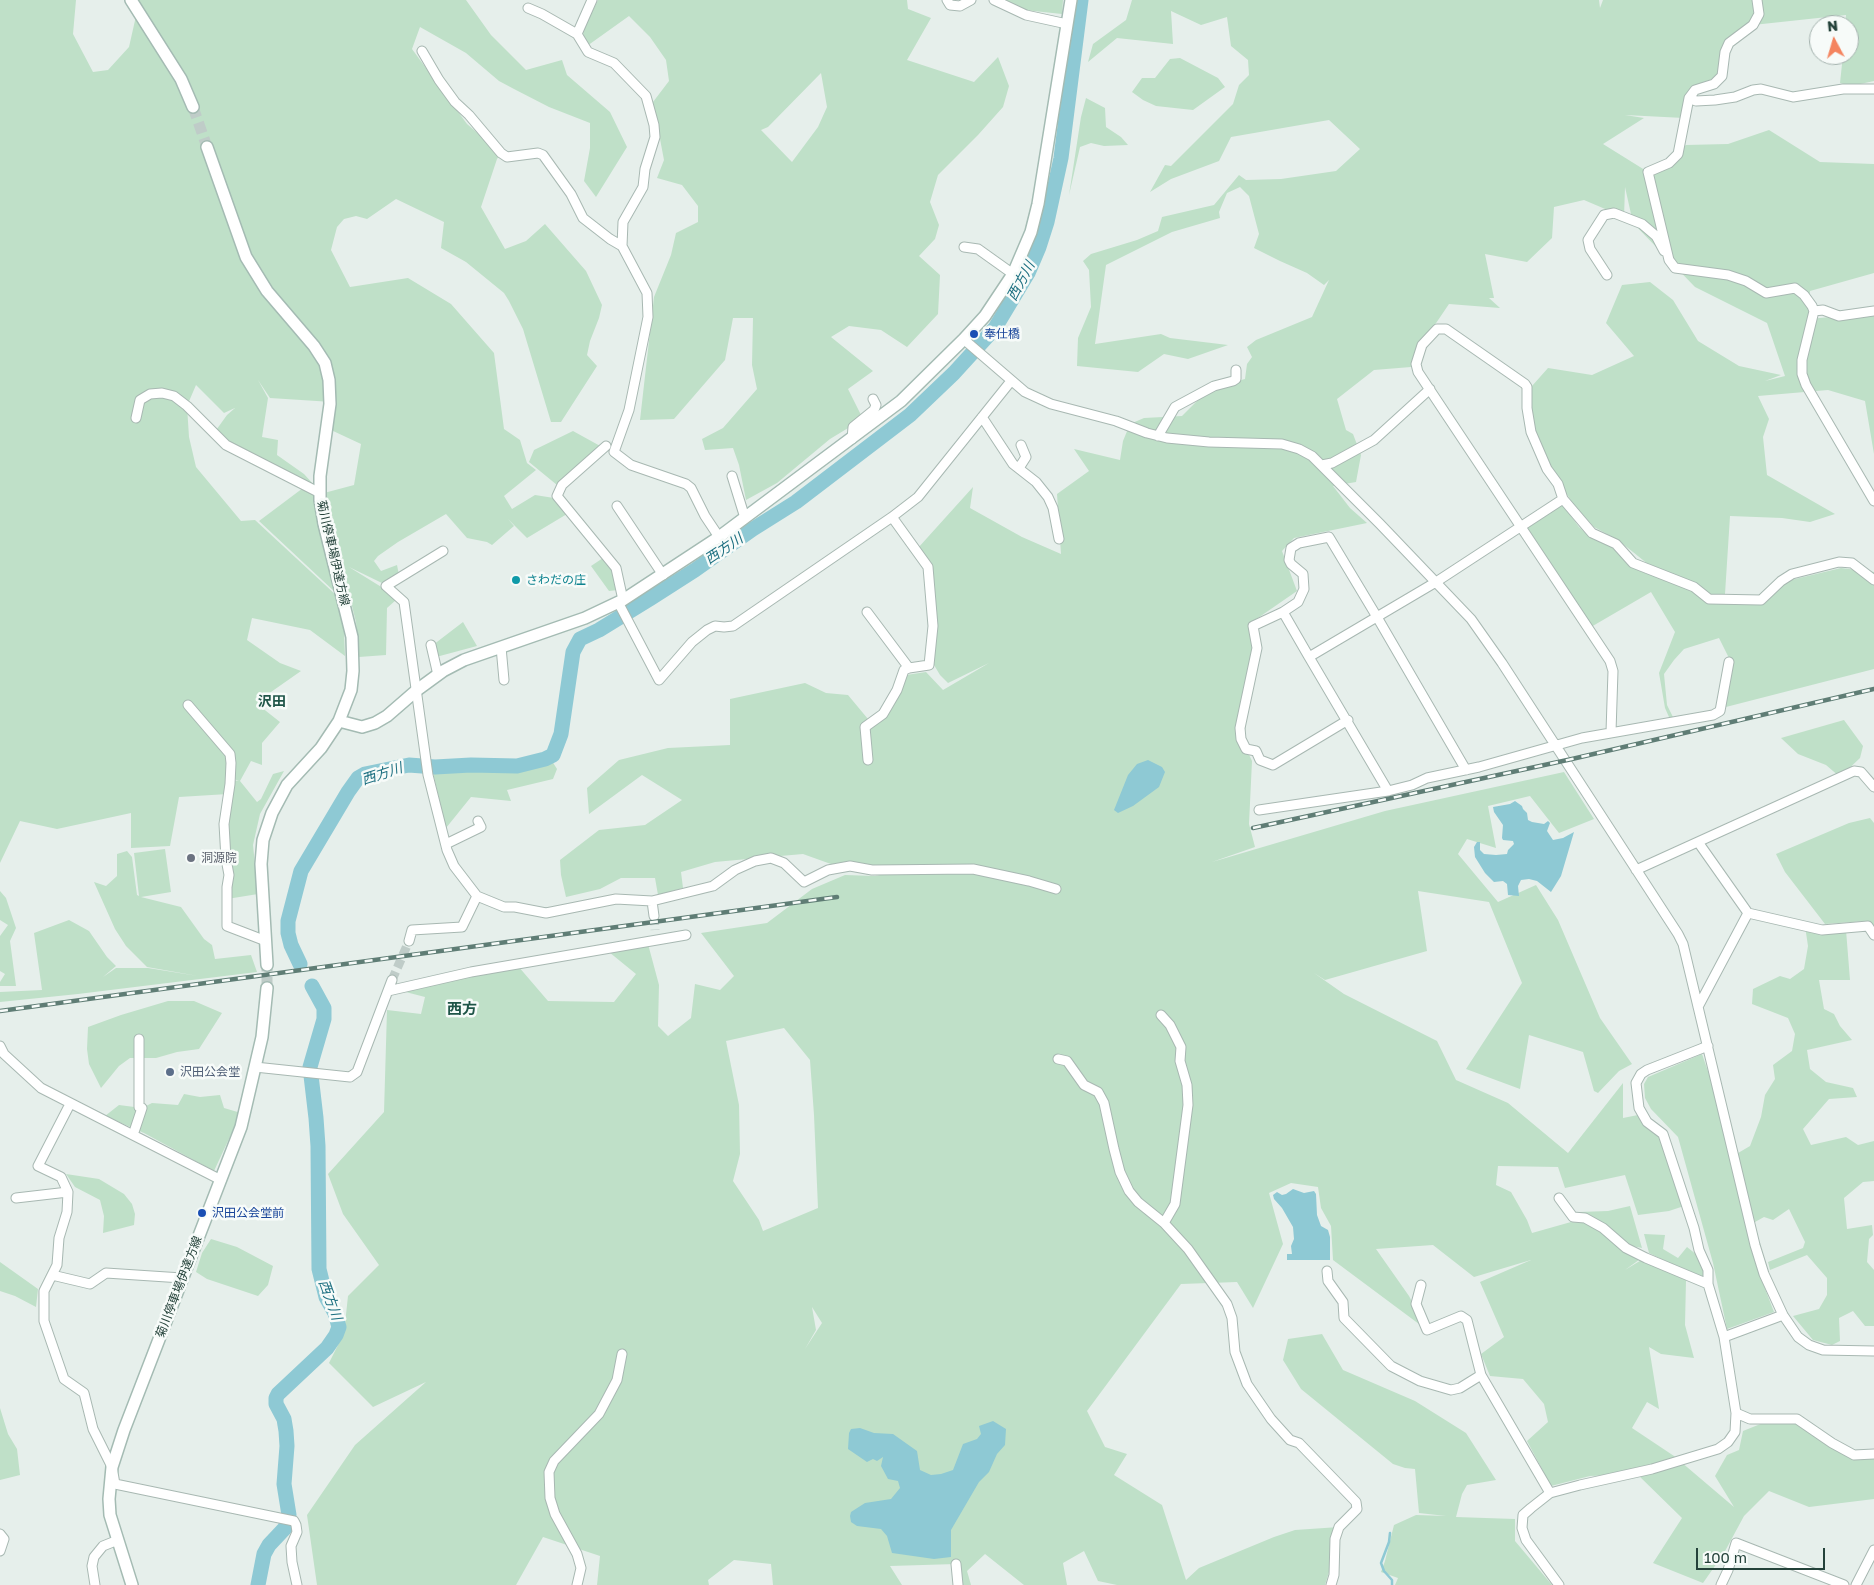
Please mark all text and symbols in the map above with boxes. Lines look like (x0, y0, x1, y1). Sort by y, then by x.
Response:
north arrow (1809, 15, 1859, 65)
text: N (1826, 17, 1839, 35)
water label: 西方川 (1004, 259, 1038, 303)
place label: 奉仕橋 (984, 327, 1020, 341)
marker: 奉仕橋 (968, 328, 980, 340)
street label: 菊川停車場伊達方線 (314, 499, 352, 607)
water label: 西方川 (702, 530, 746, 568)
place label: さわだの庄 (526, 573, 586, 587)
marker: さわだの庄 (510, 574, 522, 586)
district label: 沢田 (258, 694, 286, 710)
water label: 西方川 (359, 760, 405, 788)
place label: 洞源院 (201, 851, 237, 865)
marker: 洞源院 (185, 852, 197, 864)
district label: 西方 (447, 1000, 477, 1018)
place label: 沢田公会堂 (180, 1065, 240, 1079)
marker: 沢田公会堂 (164, 1066, 176, 1078)
place label: 沢田公会堂前 (212, 1206, 284, 1220)
marker: 沢田公会堂前 (196, 1207, 208, 1219)
street label: 菊川停車場伊達方線 (153, 1234, 205, 1340)
water label: 西方川 (315, 1277, 345, 1323)
scale bar (1699, 1538, 1828, 1570)
text: 100 m (1704, 1548, 1747, 1566)

